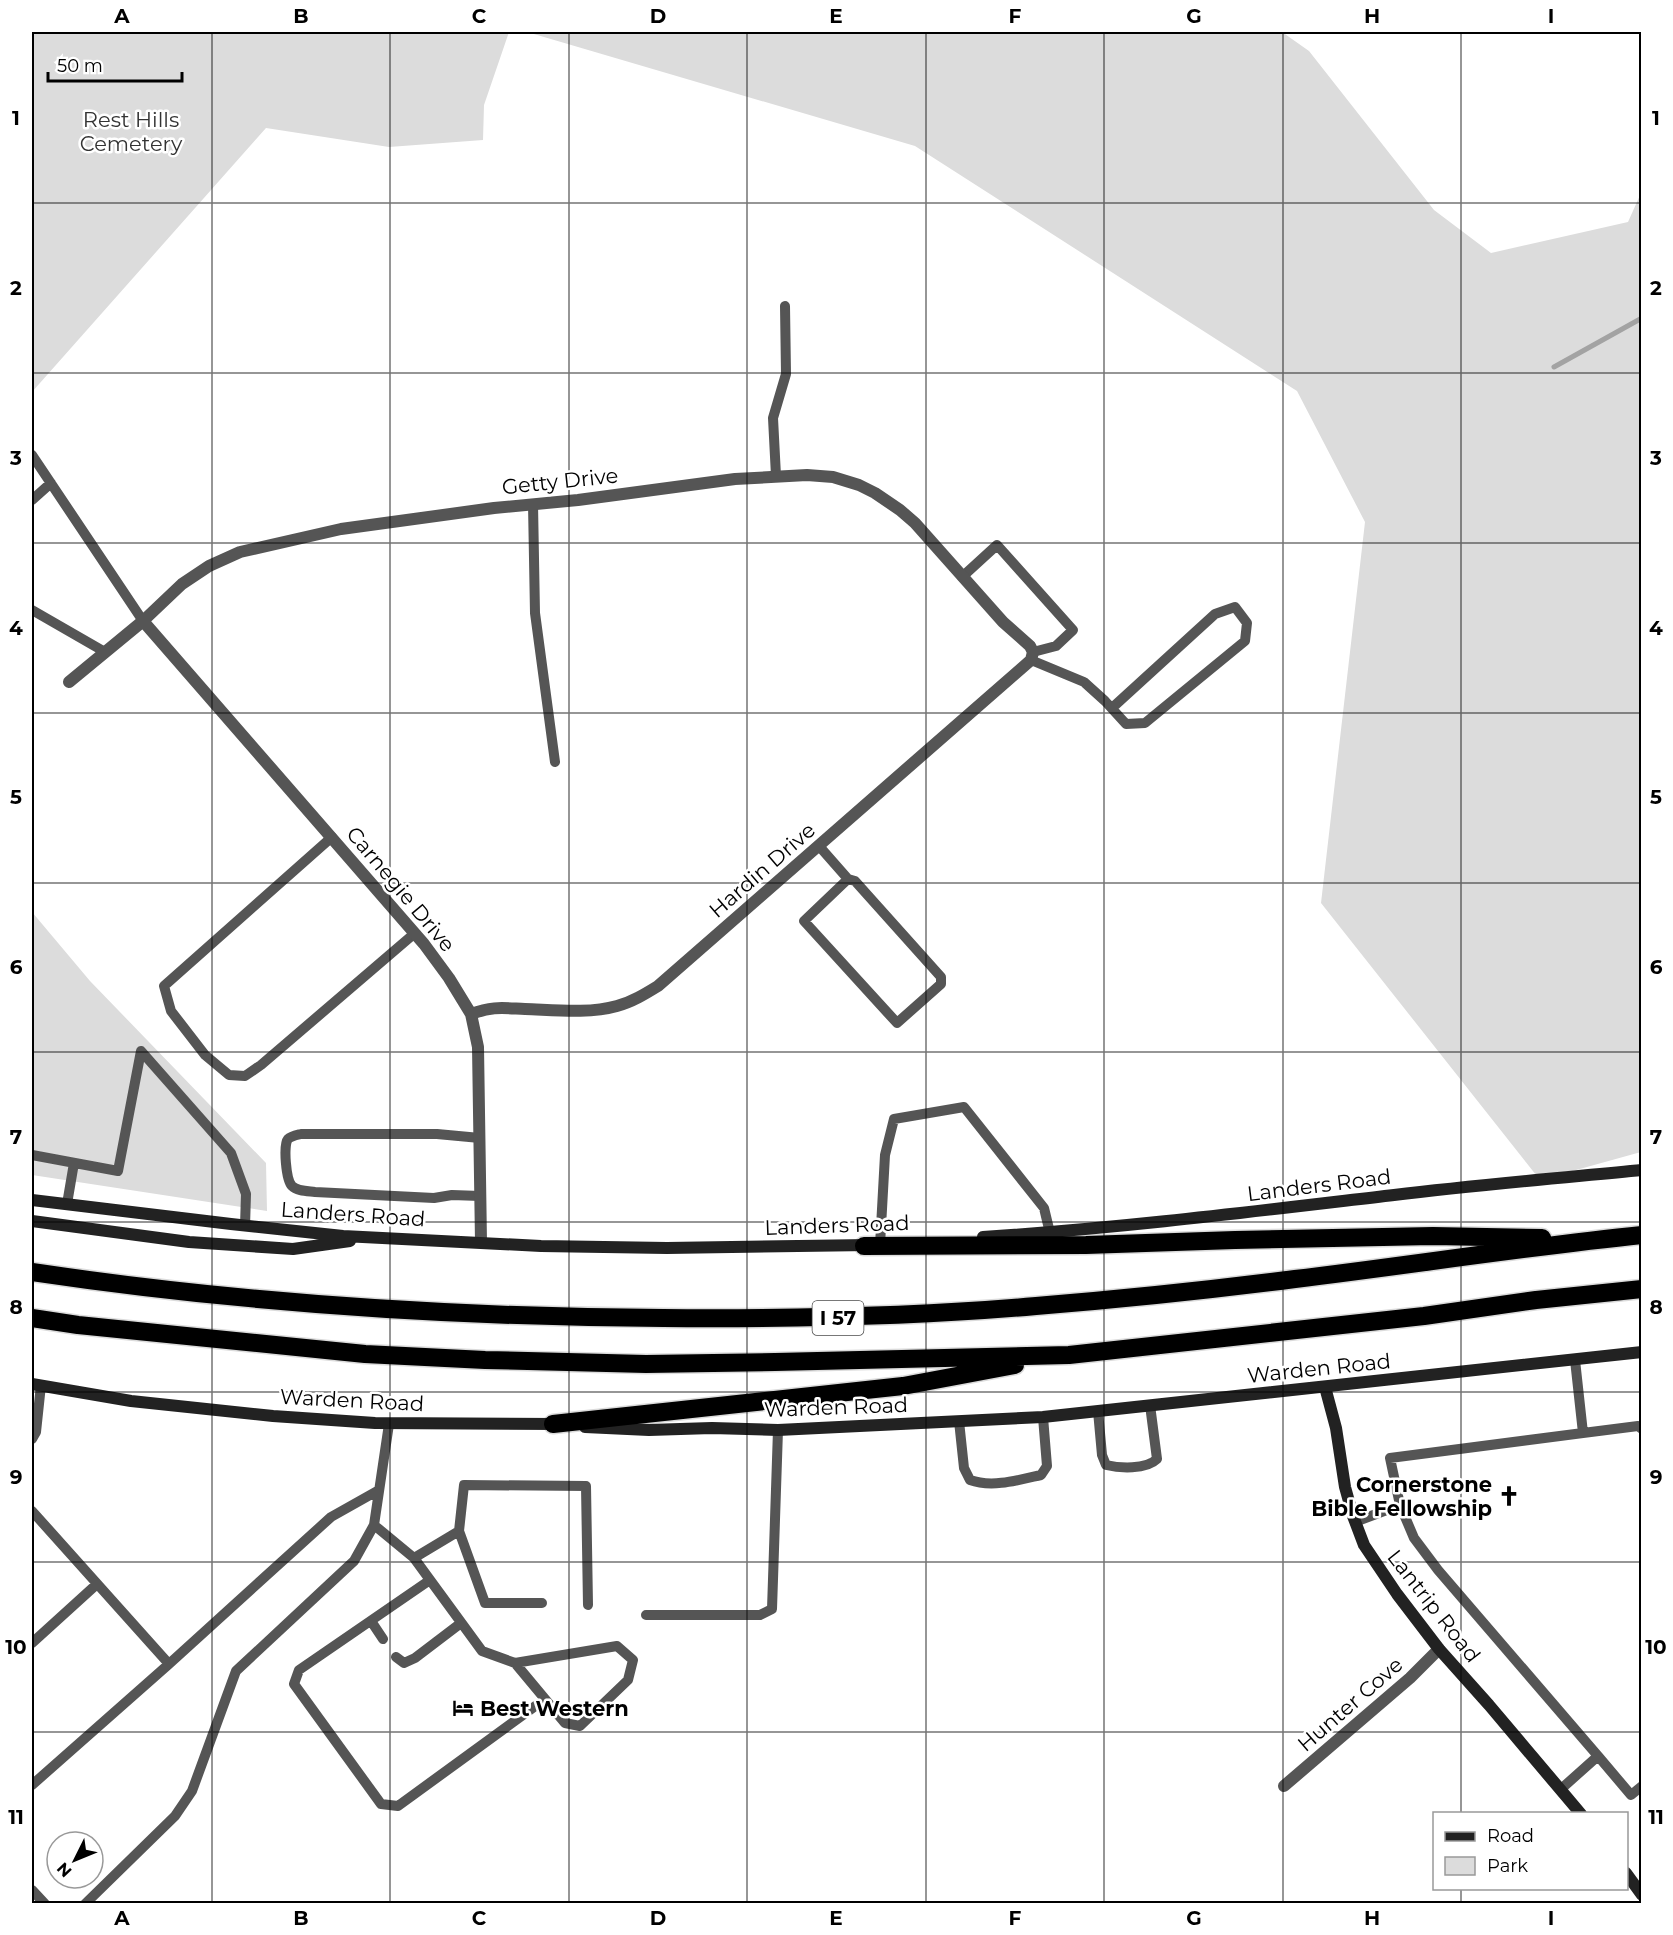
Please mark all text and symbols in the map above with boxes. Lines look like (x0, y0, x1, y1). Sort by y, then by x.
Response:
text: A (113, 4, 130, 28)
text: B (293, 4, 309, 28)
text: C (472, 4, 487, 28)
text: D (650, 4, 666, 28)
text: E (829, 4, 843, 28)
text: F (1009, 4, 1022, 28)
text: G (1186, 4, 1202, 28)
text: H (1364, 4, 1380, 28)
text: I (1548, 4, 1554, 28)
scale bar (48, 45, 182, 83)
text: 50 m (57, 55, 103, 77)
text: 1 (12, 106, 20, 130)
text: 1 (1652, 106, 1660, 130)
park label: Rest Hills Cemetery (80, 107, 183, 156)
text: 2 (10, 276, 22, 300)
text: 2 (1650, 276, 1662, 300)
text: 3 (9, 446, 22, 470)
text: 3 (1649, 446, 1662, 470)
street label: Getty Drive (501, 462, 619, 500)
text: 4 (9, 616, 23, 640)
text: 4 (1649, 616, 1663, 640)
text: 5 (10, 785, 22, 809)
text: 5 (1650, 785, 1662, 809)
street label: Hardin Drive (704, 817, 820, 923)
street label: Carnegie Drive (341, 821, 461, 957)
text: 6 (10, 955, 23, 979)
text: 6 (1650, 955, 1663, 979)
text: 7 (10, 1125, 22, 1149)
text: 7 (1650, 1125, 1662, 1149)
street label: Landers Road (1246, 1164, 1392, 1206)
street label: Landers Road (280, 1196, 426, 1232)
street label: Landers Road (764, 1210, 910, 1240)
text: 8 (9, 1295, 23, 1319)
text: 8 (1649, 1295, 1663, 1319)
road number: I 57 (812, 1301, 864, 1335)
street label: Warden Road (1246, 1348, 1392, 1388)
street label: Warden Road (279, 1384, 425, 1416)
street label: Warden Road (763, 1392, 909, 1422)
text: 9 (10, 1465, 22, 1489)
text: 9 (1650, 1465, 1662, 1489)
place label: Cornerstone Bible Fellowship (1311, 1472, 1492, 1521)
church icon: Cornerstone Bible Fellowship (1497, 1484, 1521, 1508)
street label: Lantrip Road (1382, 1545, 1486, 1667)
text: 10 (5, 1635, 27, 1659)
text: 10 (1645, 1635, 1667, 1659)
street label: Hunter Cove (1292, 1652, 1408, 1756)
hotel icon: Best Western (451, 1696, 475, 1720)
place label: Best Western (480, 1696, 629, 1721)
text: 11 (8, 1805, 24, 1829)
text: 11 (1648, 1805, 1664, 1829)
legend (1433, 1812, 1628, 1890)
text: Road (1487, 1825, 1534, 1847)
north arrow (45, 1830, 105, 1890)
text: Park (1487, 1855, 1528, 1877)
text: N (53, 1859, 76, 1881)
text: A (113, 1906, 130, 1930)
text: B (293, 1906, 309, 1930)
text: C (472, 1906, 487, 1930)
text: D (650, 1906, 666, 1930)
text: E (829, 1906, 843, 1930)
text: F (1009, 1906, 1022, 1930)
text: G (1186, 1906, 1202, 1930)
text: H (1364, 1906, 1380, 1930)
text: I (1548, 1906, 1554, 1930)

